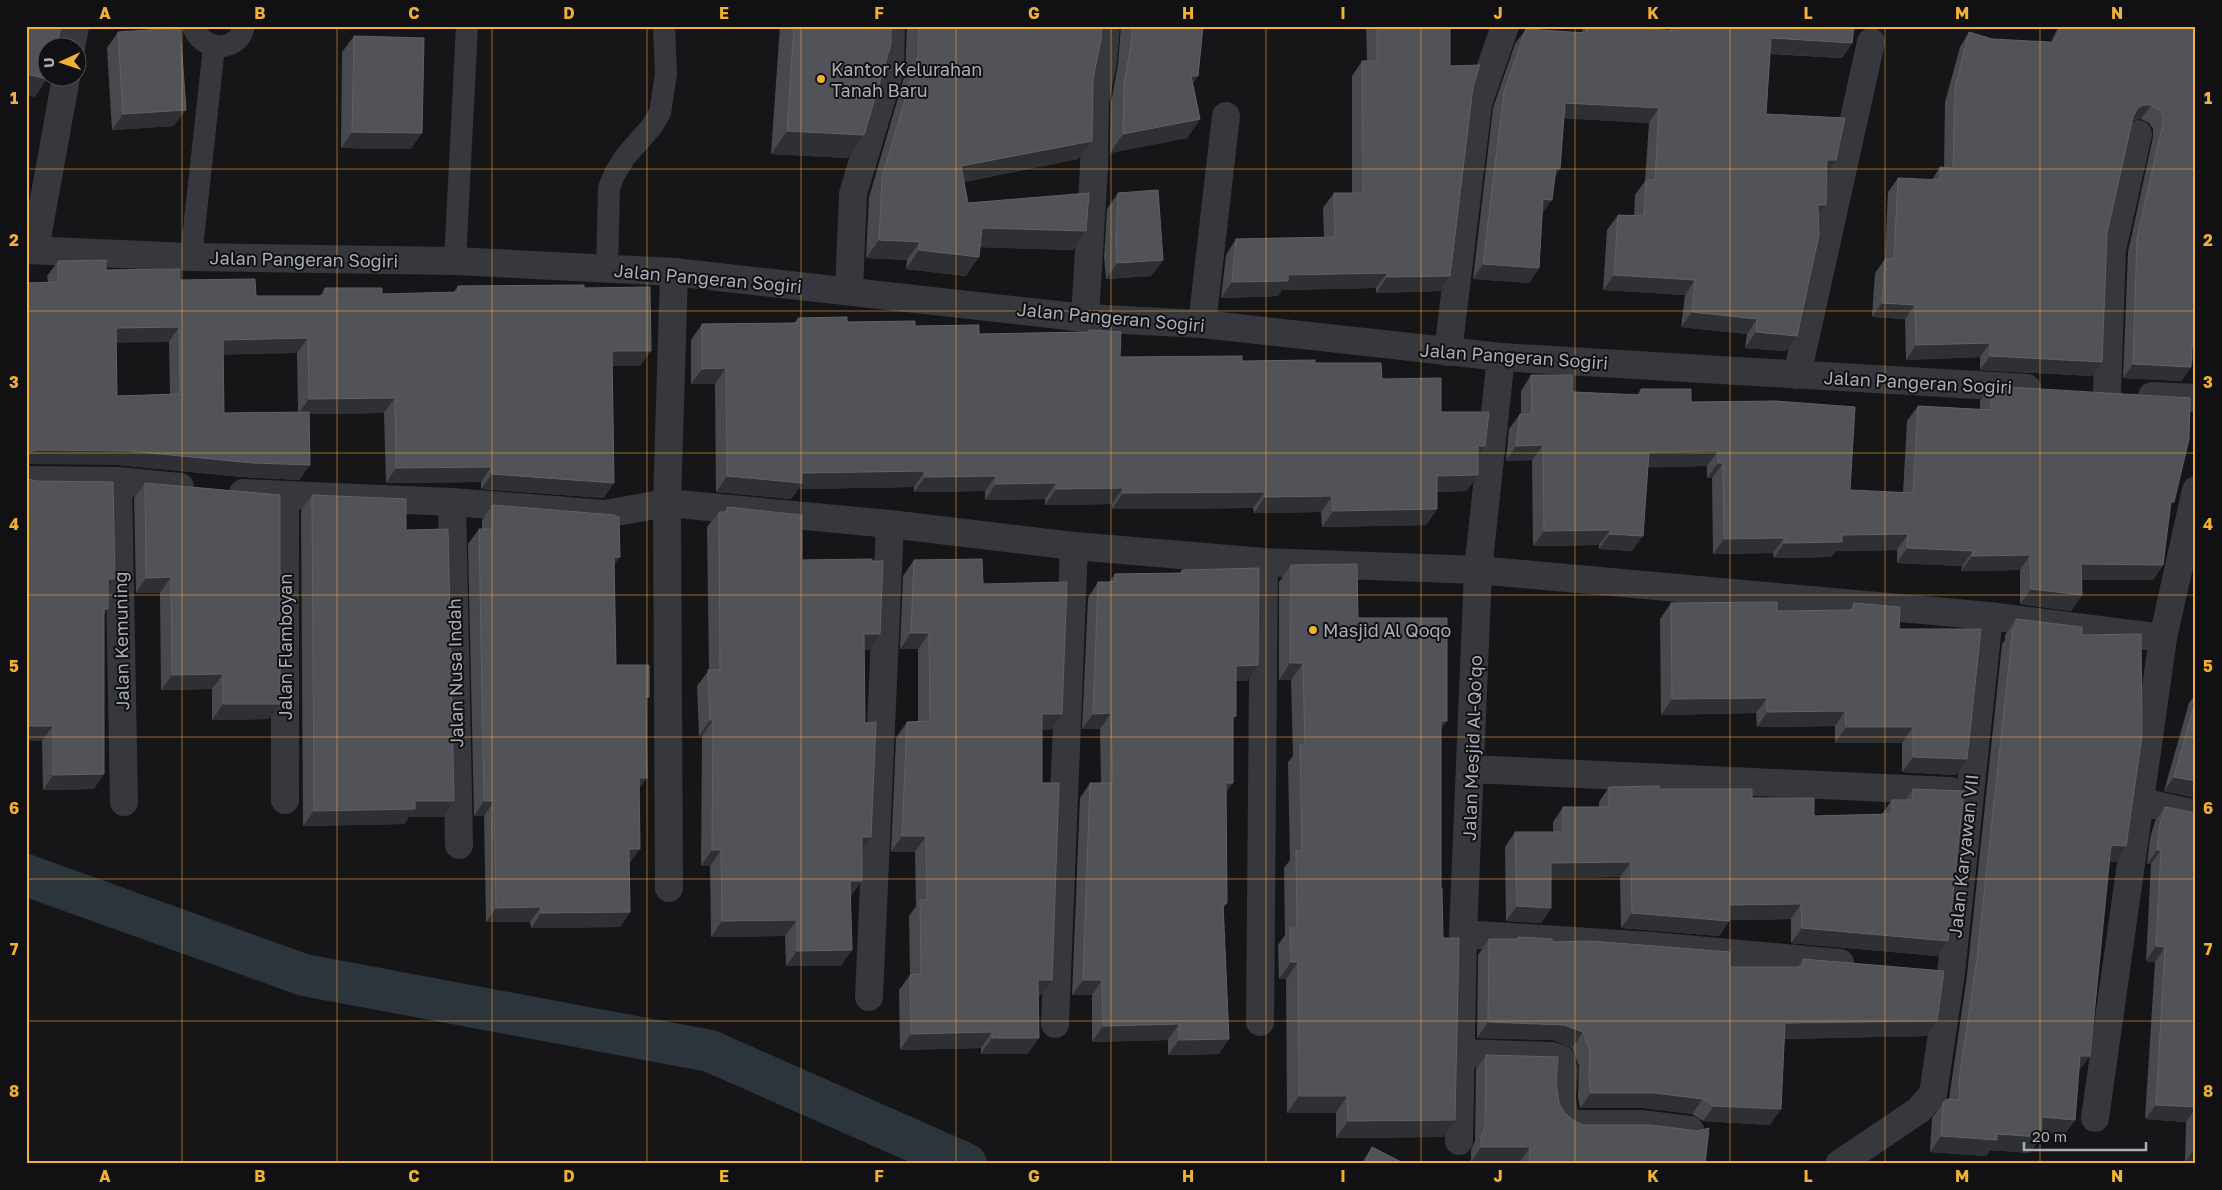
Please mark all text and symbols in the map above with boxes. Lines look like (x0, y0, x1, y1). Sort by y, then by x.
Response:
text: A (99, 3, 111, 23)
text: B (254, 3, 266, 23)
text: C (408, 3, 420, 23)
text: D (563, 3, 575, 23)
text: E (719, 3, 729, 23)
text: F (874, 3, 884, 23)
text: G (1028, 3, 1040, 23)
text: H (1182, 3, 1194, 23)
text: I (1340, 3, 1346, 23)
text: J (1493, 3, 1503, 23)
text: K (1647, 3, 1659, 23)
text: L (1803, 3, 1813, 23)
text: M (1955, 3, 1969, 23)
text: N (2111, 3, 2123, 23)
north arrow (38, 38, 88, 88)
text: U (40, 57, 57, 68)
place label: Kantor Kelurahan Tanah Baru (831, 58, 982, 101)
marker: Kantor Kelurahan Tanah Baru (815, 73, 827, 85)
text: 1 (10, 88, 18, 108)
text: 1 (2204, 88, 2212, 108)
text: 2 (9, 230, 19, 250)
text: 2 (2203, 230, 2213, 250)
street label: Jalan Pangeran Sogiri (209, 246, 399, 272)
street label: Jalan Pangeran Sogiri (613, 259, 803, 297)
street label: Jalan Pangeran Sogiri (1016, 298, 1206, 336)
street label: Jalan Pangeran Sogiri (1419, 338, 1609, 374)
street label: Jalan Pangeran Sogiri (1823, 366, 2013, 398)
text: 3 (9, 372, 19, 392)
text: 3 (2203, 372, 2213, 392)
text: 4 (9, 514, 19, 534)
text: 4 (2203, 514, 2213, 534)
street label: Jalan Kemuning (109, 571, 133, 711)
street label: Jalan Flamboyan (274, 574, 296, 720)
street label: Jalan Nusa Indah (443, 598, 467, 748)
place label: Masjid Al Qoqo (1323, 619, 1451, 641)
marker: Masjid Al Qoqo (1307, 624, 1319, 636)
street label: Jalan Mesjid Al-Qo'qo (1458, 655, 1486, 841)
text: 5 (9, 656, 19, 676)
text: 5 (2203, 656, 2213, 676)
street label: Jalan Karyawan VII (1943, 773, 1983, 939)
text: 6 (9, 798, 19, 818)
text: 6 (2203, 798, 2213, 818)
text: 7 (10, 939, 19, 959)
text: 7 (2204, 939, 2213, 959)
text: 8 (9, 1081, 19, 1101)
text: 8 (2203, 1081, 2213, 1101)
scale bar (2024, 1120, 2147, 1152)
text: 20 m (2032, 1127, 2067, 1145)
text: A (99, 1166, 111, 1186)
text: B (254, 1166, 266, 1186)
text: C (408, 1166, 420, 1186)
text: D (563, 1166, 575, 1186)
text: E (719, 1166, 729, 1186)
text: F (874, 1166, 884, 1186)
text: G (1028, 1166, 1040, 1186)
text: H (1182, 1166, 1194, 1186)
text: I (1340, 1166, 1346, 1186)
text: J (1493, 1166, 1503, 1186)
text: K (1647, 1166, 1659, 1186)
text: L (1803, 1166, 1813, 1186)
text: M (1955, 1166, 1969, 1186)
text: N (2111, 1166, 2123, 1186)

